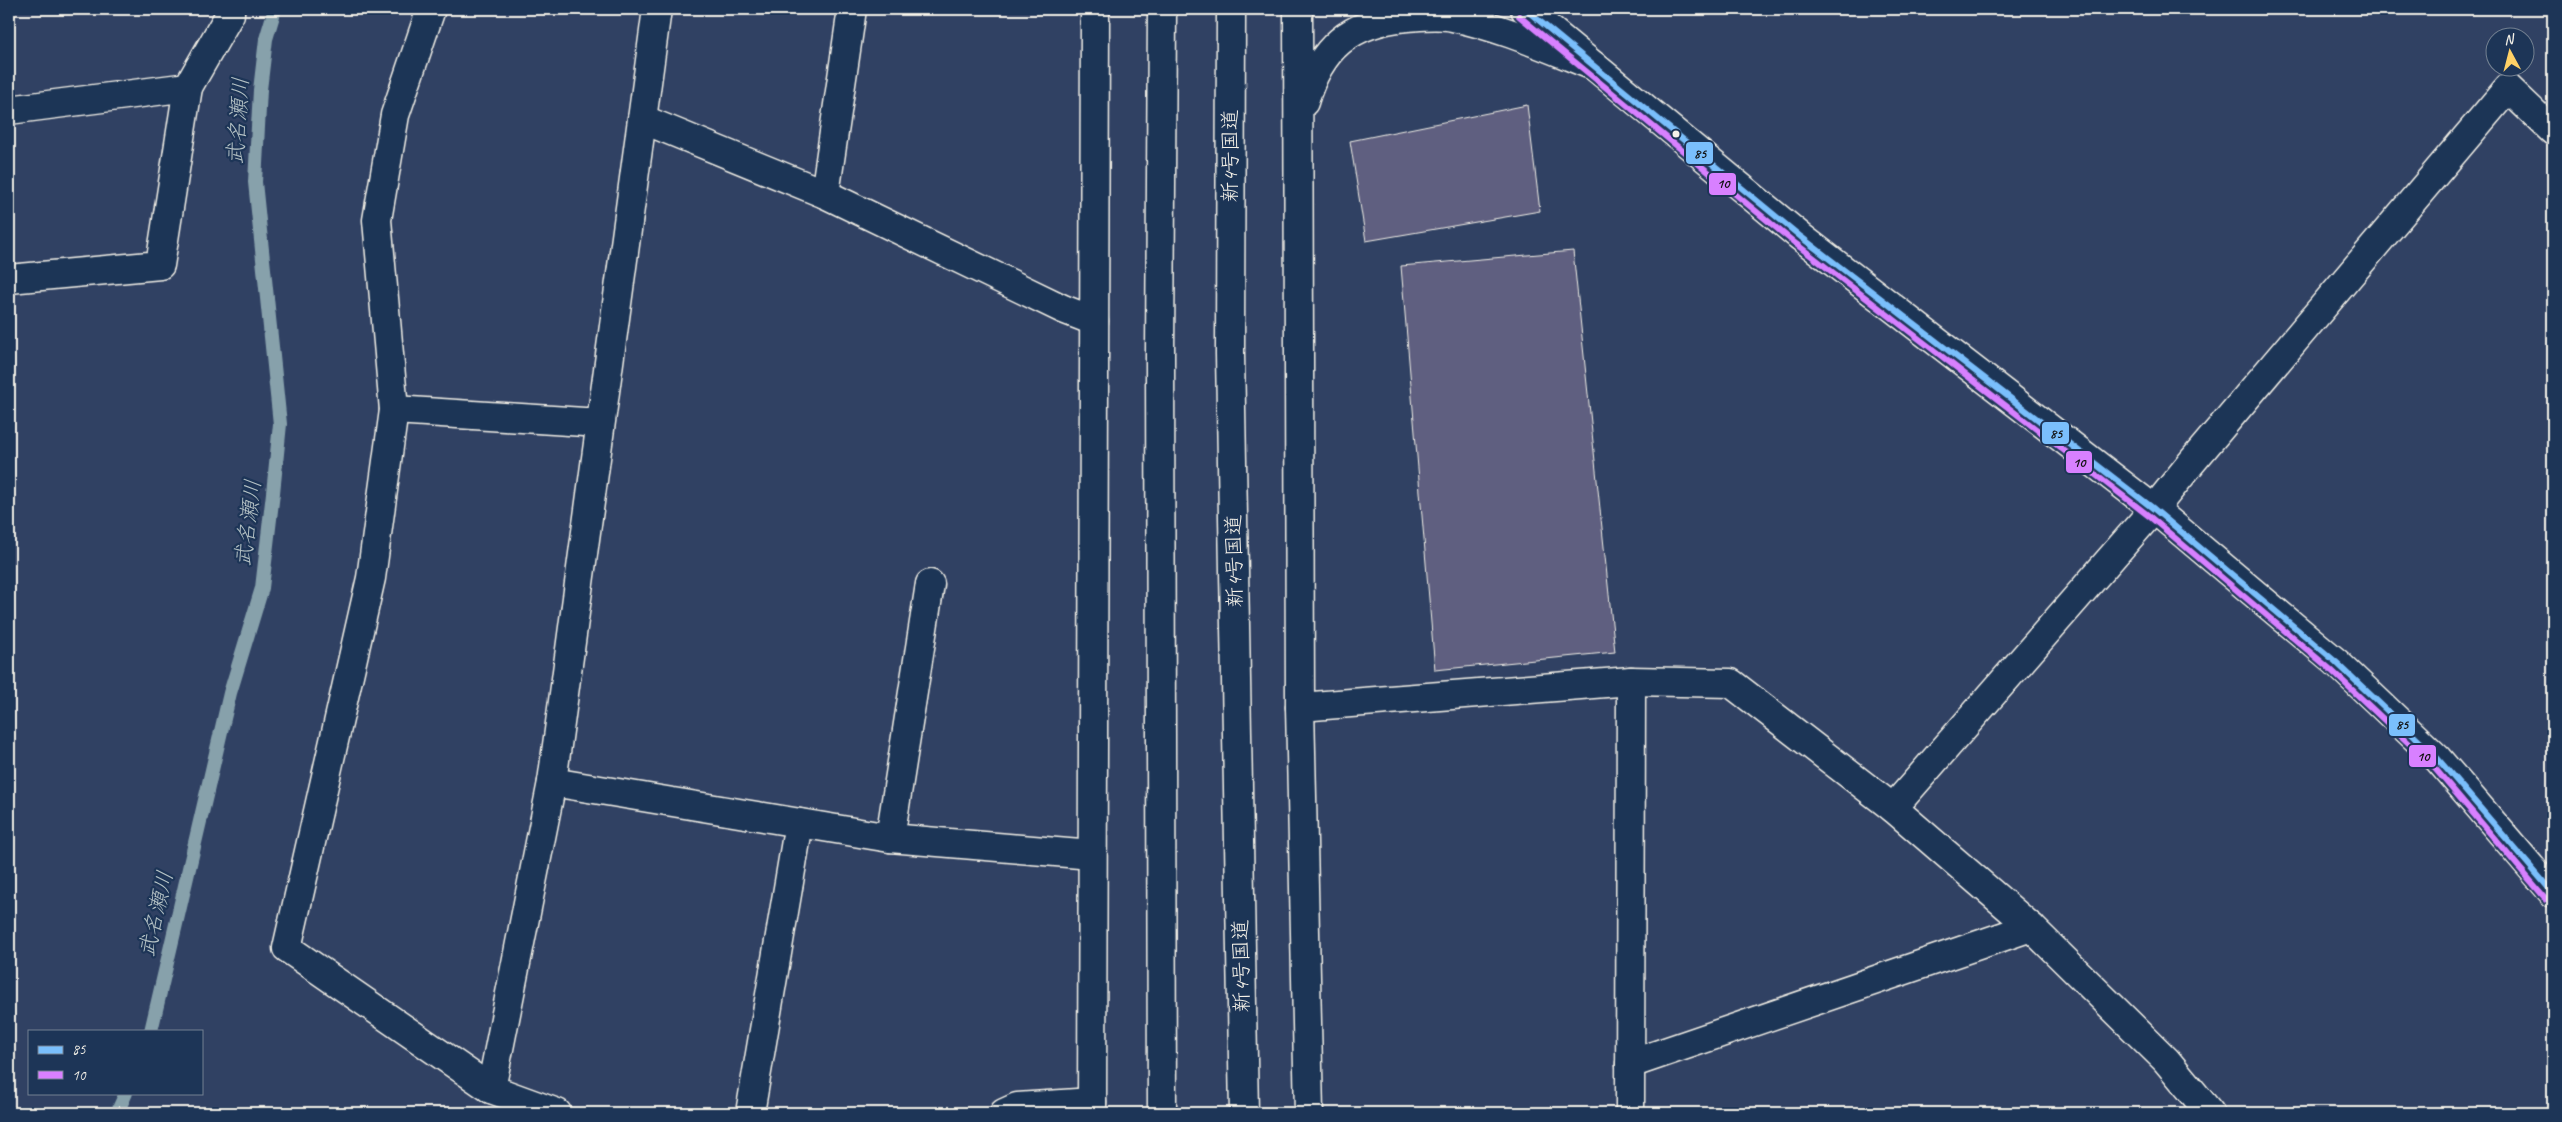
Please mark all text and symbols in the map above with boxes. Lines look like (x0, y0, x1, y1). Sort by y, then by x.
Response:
north arrow (2484, 28, 2534, 78)
text: N (2503, 30, 2516, 49)
water label: 武名瀬川 (221, 76, 255, 166)
street label: 新4号国道 (1217, 109, 1243, 203)
unlabelled marker (1671, 129, 1681, 139)
line badge: 85 (1685, 141, 1714, 165)
text: 85 (1694, 145, 1708, 162)
line badge: 10 (1708, 172, 1737, 196)
text: 10 (1717, 175, 1731, 192)
line badge: 85 (2041, 421, 2070, 445)
text: 85 (2050, 425, 2064, 442)
line badge: 10 (2065, 450, 2093, 474)
text: 10 (2073, 454, 2087, 471)
water label: 武名瀬川 (229, 478, 267, 568)
street label: 新4号国道 (1220, 514, 1248, 608)
line badge: 85 (2388, 713, 2416, 737)
text: 85 (2396, 716, 2410, 733)
line badge: 10 (2408, 744, 2437, 768)
text: 10 (2417, 748, 2431, 765)
water label: 武名瀬川 (132, 868, 180, 960)
street label: 新4号国道 (1227, 919, 1255, 1013)
legend (28, 1030, 202, 1094)
text: 85 (72, 1040, 87, 1059)
text: 10 (72, 1066, 87, 1085)

